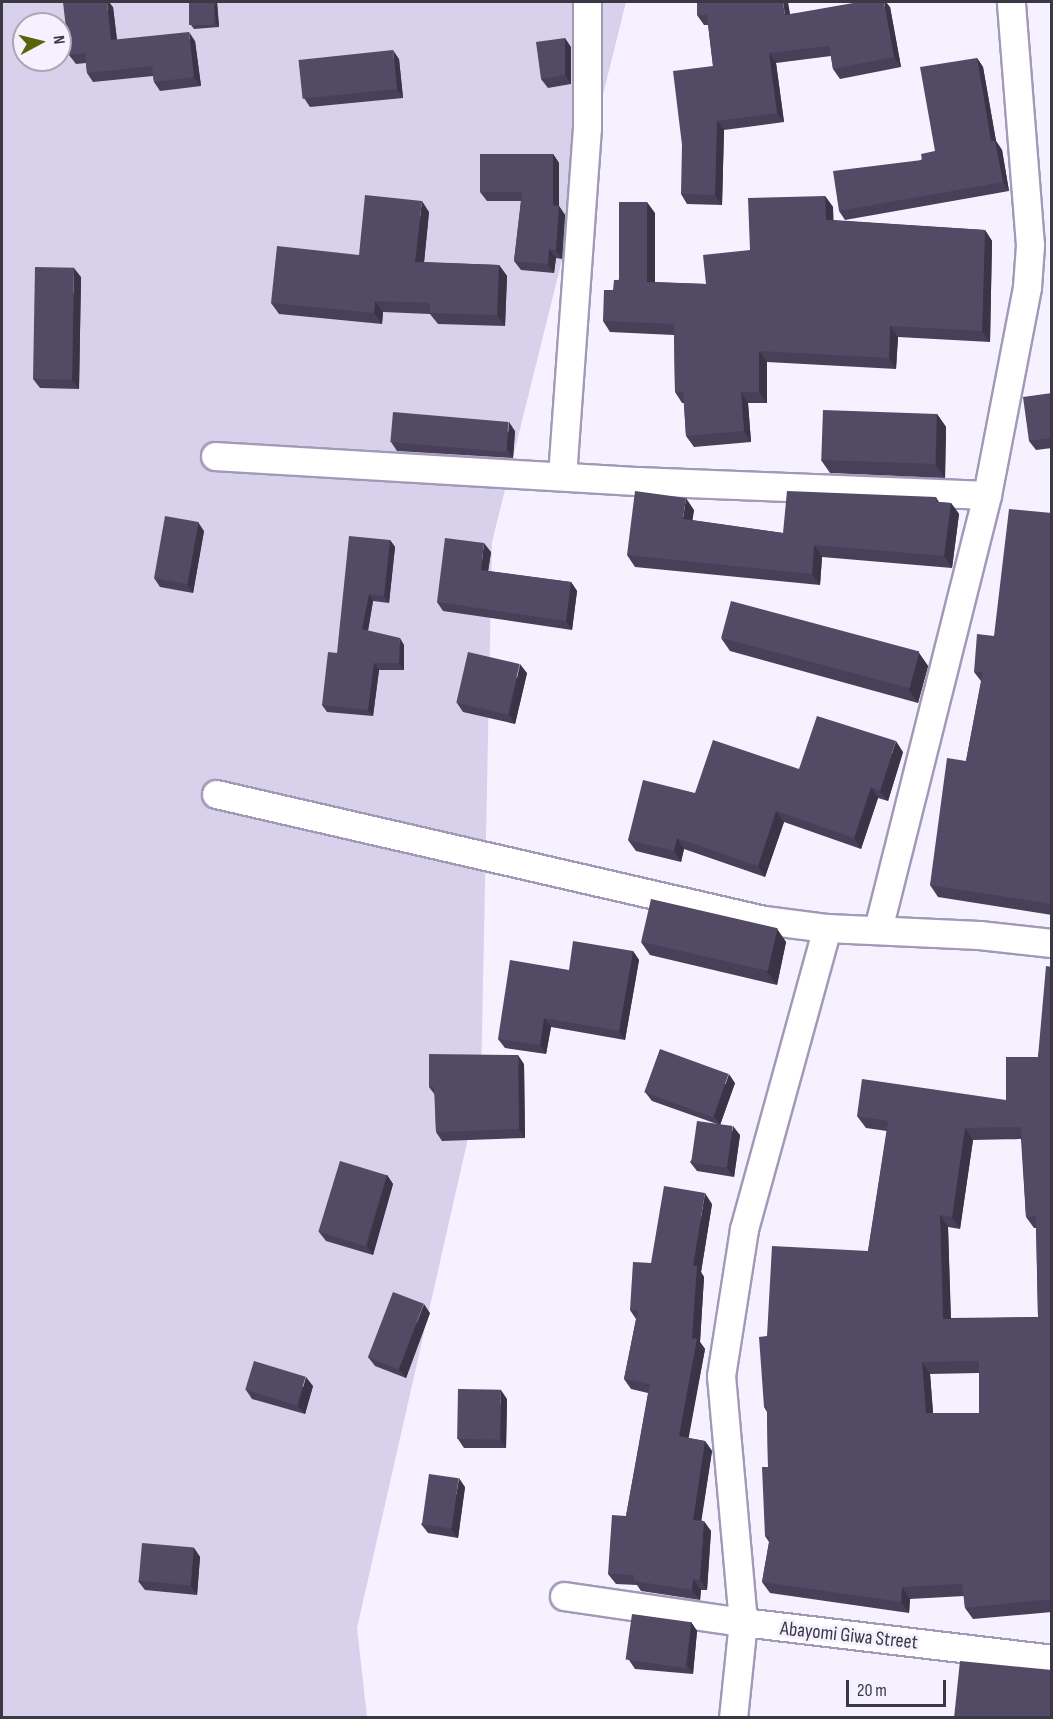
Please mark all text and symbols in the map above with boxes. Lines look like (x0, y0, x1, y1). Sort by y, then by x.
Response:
north arrow (12, 12, 72, 72)
text: N (48, 35, 68, 45)
street label: Abayomi Giwa Street (779, 1617, 919, 1655)
scale bar (849, 1668, 950, 1706)
text: 20 m (857, 1680, 887, 1701)

